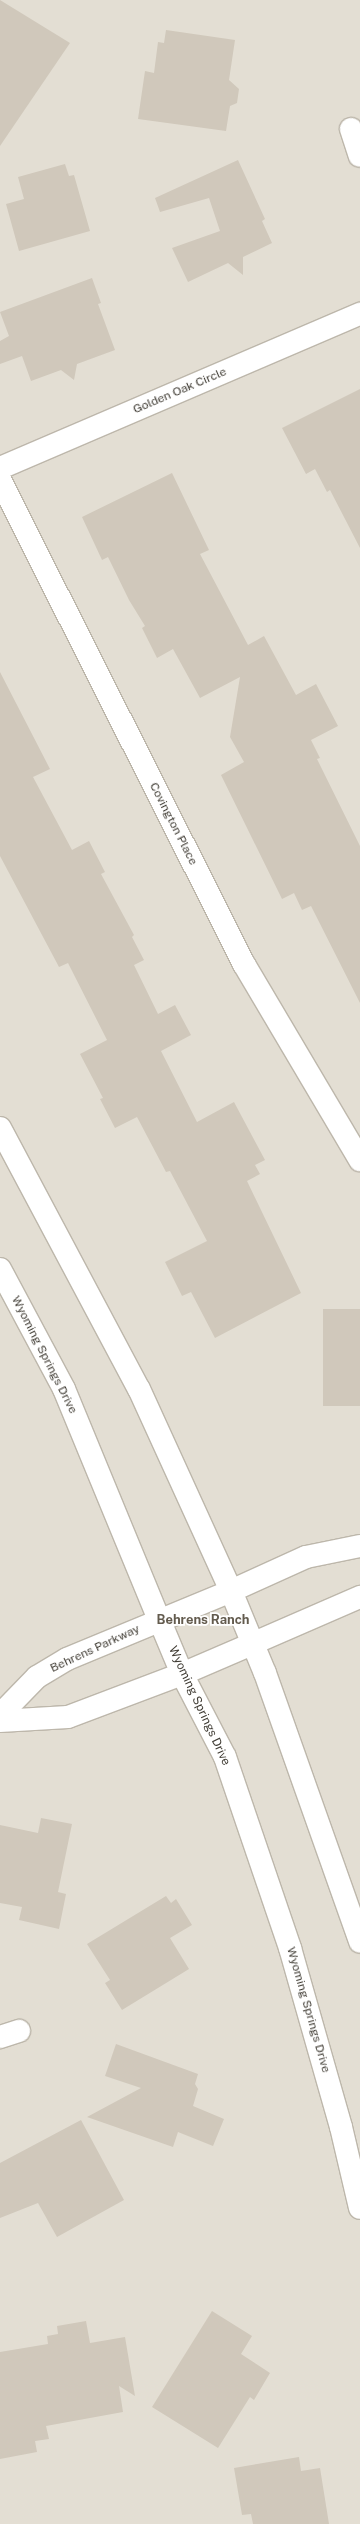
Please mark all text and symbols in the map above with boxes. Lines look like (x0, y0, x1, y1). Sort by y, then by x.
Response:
street label: Golden Oak Circle (131, 365, 229, 417)
street label: Covington Place (146, 780, 200, 868)
street label: Wyoming Springs Drive (8, 1294, 80, 1416)
district label: Behrens Ranch (156, 1612, 250, 1628)
street label: Behrens Parkway (48, 1622, 142, 1676)
street label: Wyoming Springs Drive (165, 1644, 233, 1768)
street label: Wyoming Springs Drive (283, 1945, 333, 2075)

